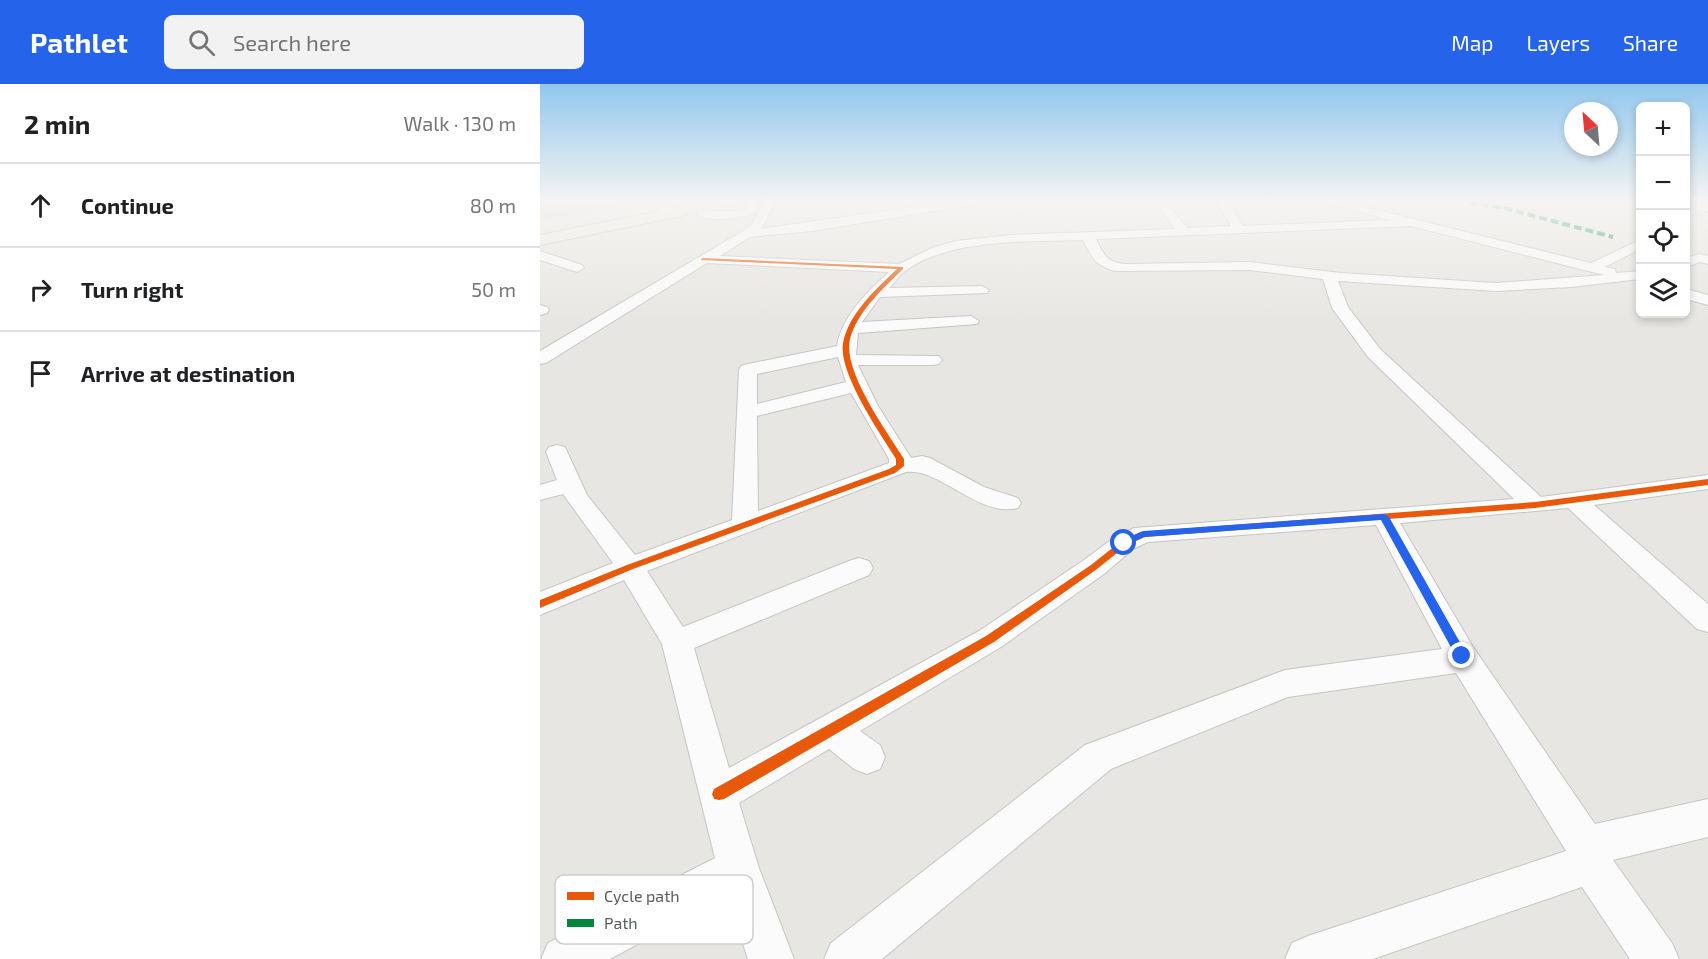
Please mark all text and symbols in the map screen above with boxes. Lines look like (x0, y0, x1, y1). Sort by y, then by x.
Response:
search box (164, 15, 584, 69)
text: Pathlet (30, 25, 128, 59)
icon: search (185, 26, 218, 59)
text: Search here (233, 29, 351, 55)
text: Map (1451, 30, 1493, 55)
text: Layers (1526, 30, 1590, 55)
text: Share (1623, 30, 1678, 55)
north arrow (1564, 102, 1618, 156)
map controls (1636, 102, 1690, 318)
button: + (1636, 102, 1690, 156)
text: 2 min (24, 108, 90, 139)
text: Walk · 130 m (404, 111, 516, 135)
button: − (1636, 156, 1690, 210)
icon: ahead (24, 189, 57, 222)
text: Continue (81, 192, 174, 218)
text: 80 m (470, 193, 516, 217)
button: locate (1636, 210, 1690, 264)
button: layers (1636, 264, 1690, 318)
icon: right (24, 273, 57, 306)
text: Turn right (81, 276, 183, 302)
text: 50 m (471, 277, 516, 301)
icon: arrive (24, 357, 57, 390)
text: Arrive at destination (81, 360, 295, 386)
route start (1110, 529, 1136, 555)
route end (1448, 642, 1474, 668)
legend (555, 875, 753, 944)
text: Cycle path (604, 886, 680, 905)
text: Path (604, 913, 638, 932)

